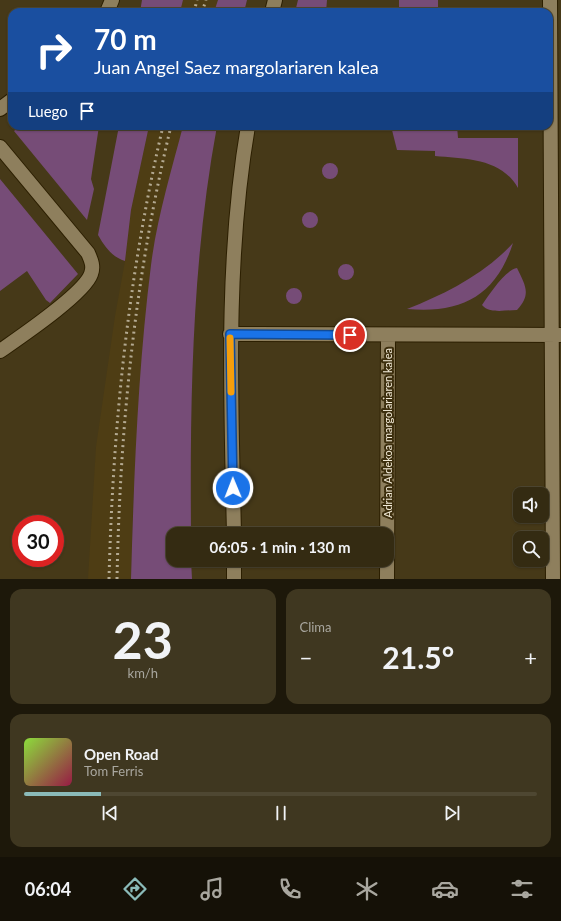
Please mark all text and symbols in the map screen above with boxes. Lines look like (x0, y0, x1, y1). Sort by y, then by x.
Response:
text: 70 m (94, 22, 157, 56)
icon: right (28, 24, 80, 76)
text: Juan Angel Saez margolariaren kalea (94, 56, 379, 78)
icon: arrive (76, 100, 98, 122)
text: Luego (28, 102, 68, 120)
pin (333, 318, 367, 352)
icon: arrive (339, 324, 361, 346)
street label: Adrian Aldekoa margolariaren kalea (381, 348, 394, 518)
position arrow (212, 467, 254, 509)
map controls (513, 487, 549, 567)
button: sound (513, 487, 549, 523)
speed limit sign: 30 (12, 515, 64, 567)
button: search (513, 531, 549, 567)
text: 06:05 · 1 min · 130 m (210, 538, 350, 556)
text: 23 (113, 608, 173, 670)
text: Clima (300, 619, 332, 635)
text: 21.5° (382, 639, 454, 675)
text: − (300, 644, 312, 671)
text: + (524, 644, 537, 671)
text: km/h (128, 665, 158, 681)
text: Open Road (84, 745, 159, 763)
text: Tom Ferris (84, 763, 143, 779)
icon: previous (99, 802, 121, 824)
icon: pause (270, 802, 292, 824)
icon: next (441, 802, 463, 824)
icon: directions (121, 875, 149, 903)
icon: music (198, 875, 226, 903)
icon: phone (276, 875, 304, 903)
icon: climate (353, 875, 381, 903)
icon: car (431, 875, 459, 903)
icon: filters (508, 875, 536, 903)
text: 06:04 (25, 878, 71, 900)

